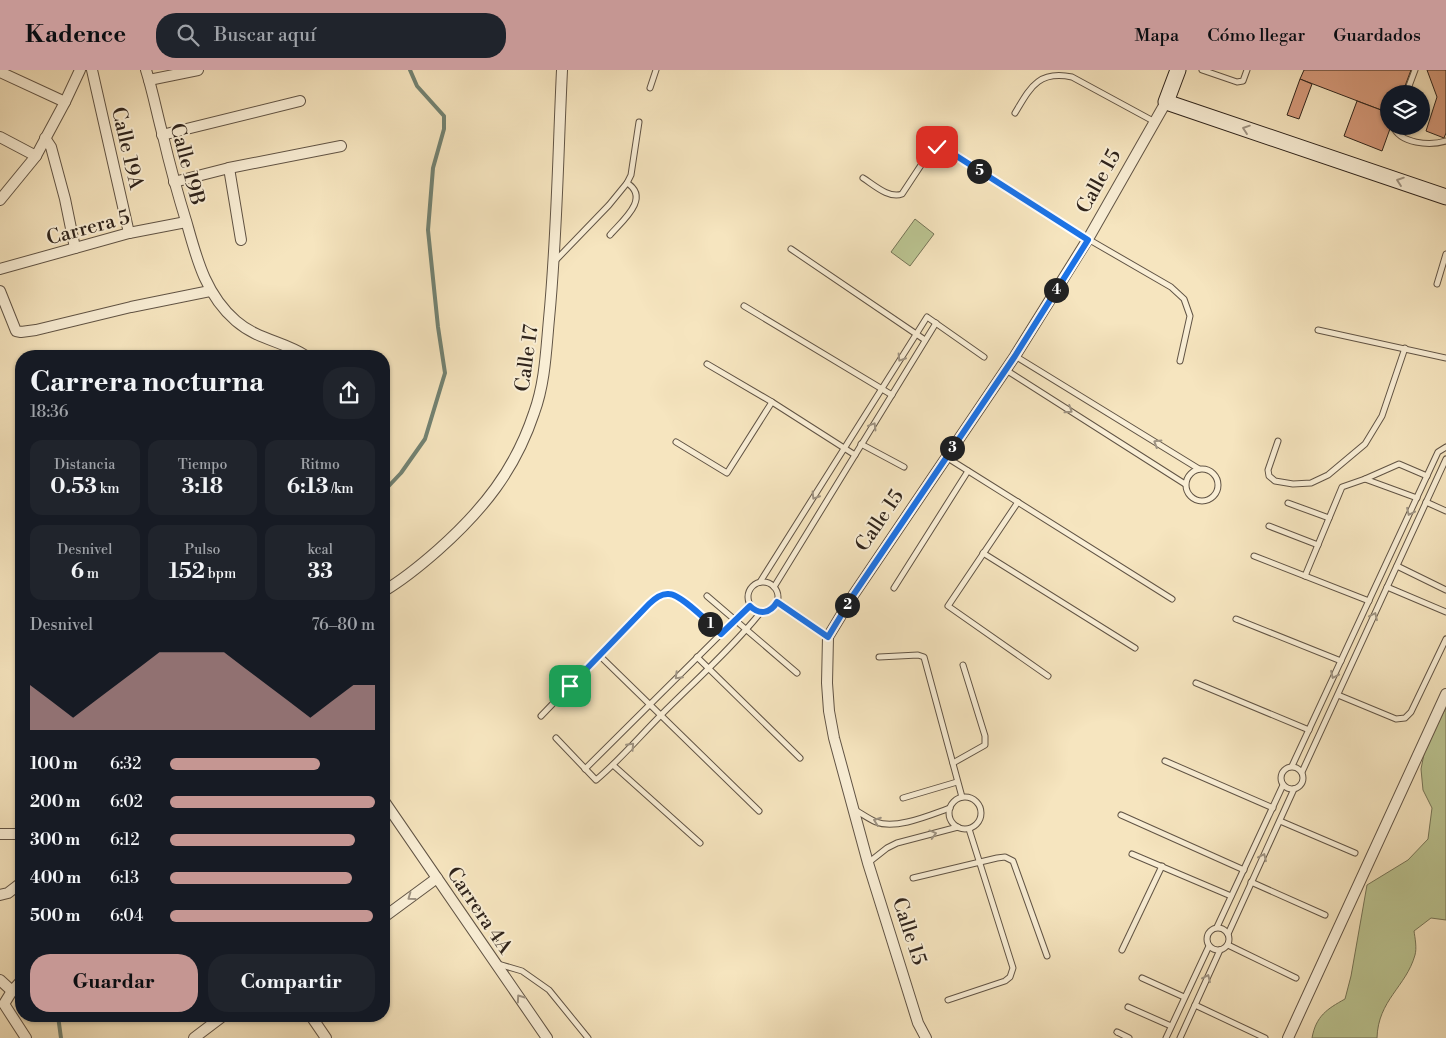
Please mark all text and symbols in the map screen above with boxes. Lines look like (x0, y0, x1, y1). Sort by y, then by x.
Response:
search box (156, 13, 506, 58)
text: Kadence (25, 20, 126, 50)
icon: search (174, 21, 202, 49)
text: Buscar aquí (214, 23, 316, 47)
text: Mapa (1135, 24, 1179, 47)
text: Cómo llegar (1207, 24, 1305, 47)
text: Guardados (1333, 24, 1421, 47)
map controls (1380, 85, 1430, 135)
button: layers (1380, 85, 1430, 135)
street label: Calle 19A (105, 105, 148, 193)
street label: Calle 19B (164, 121, 209, 208)
one-way arrow (1242, 125, 1251, 135)
pin (916, 126, 958, 168)
icon: check (923, 133, 951, 161)
street label: Calle 15 (1072, 145, 1127, 218)
pin: 5 (966, 158, 992, 184)
text: 5 (975, 162, 984, 180)
one-way arrow (1396, 177, 1405, 187)
street label: Carrera 5 (44, 205, 133, 252)
pin: 4 (1044, 278, 1068, 302)
text: 4 (1052, 281, 1061, 299)
street label: Calle 17 (510, 323, 545, 393)
one-way arrow (898, 353, 908, 362)
text: Carrera nocturna (30, 365, 264, 400)
button: share (323, 367, 375, 419)
text: 18:36 (30, 402, 69, 422)
one-way arrow (1063, 404, 1072, 413)
one-way arrow (866, 422, 876, 431)
pin: 3 (940, 436, 964, 460)
text: 3 (948, 439, 957, 457)
one-way arrow (1154, 440, 1163, 450)
text: Distancia (54, 456, 115, 474)
text: Tiempo (178, 456, 227, 474)
text: Ritmo (301, 456, 340, 474)
text: 0.53 (50, 474, 97, 500)
text: 3:18 (182, 474, 223, 500)
text: 6:13 (287, 474, 328, 500)
text: km (97, 480, 119, 498)
text: /km (328, 480, 354, 498)
street label: Calle 15 (850, 485, 910, 557)
one-way arrow (811, 490, 821, 499)
one-way arrow (1406, 507, 1417, 516)
text: Desnivel (57, 541, 112, 559)
text: Pulso (185, 541, 220, 559)
text: kcal (307, 541, 333, 559)
text: 6 (71, 559, 84, 585)
text: 152 (169, 559, 205, 585)
text: 33 (308, 559, 333, 585)
text: m (84, 565, 99, 583)
text: bpm (205, 565, 236, 583)
pin: 2 (834, 592, 860, 618)
text: 2 (843, 596, 852, 614)
pin: 1 (698, 612, 722, 636)
one-way arrow (1367, 612, 1378, 621)
text: Desnivel (30, 615, 93, 635)
text: 76–80 m (311, 615, 375, 635)
text: 1 (707, 615, 714, 633)
pin (549, 665, 591, 707)
one-way arrow (1330, 670, 1341, 679)
one-way arrow (675, 671, 684, 680)
icon: arrive (556, 672, 584, 700)
one-way arrow (625, 743, 634, 752)
text: 100 m (30, 754, 78, 774)
text: 6:32 (110, 754, 141, 774)
text: 200 m (30, 792, 80, 812)
text: 6:02 (110, 792, 143, 812)
one-way arrow (873, 817, 882, 827)
one-way arrow (929, 829, 938, 840)
text: 300 m (30, 830, 80, 850)
text: 6:12 (110, 830, 140, 850)
one-way arrow (1256, 853, 1267, 862)
street label: Carrera 4A (440, 862, 518, 960)
text: 400 m (30, 868, 81, 888)
text: 6:13 (110, 868, 139, 888)
one-way arrow (407, 891, 416, 900)
street label: Calle 15 (886, 895, 931, 968)
text: 500 m (30, 906, 80, 926)
text: 6:04 (110, 906, 143, 926)
button: Guardar (30, 954, 198, 1012)
button: Compartir (208, 954, 375, 1012)
one-way arrow (1201, 974, 1212, 983)
one-way arrow (517, 994, 526, 1004)

